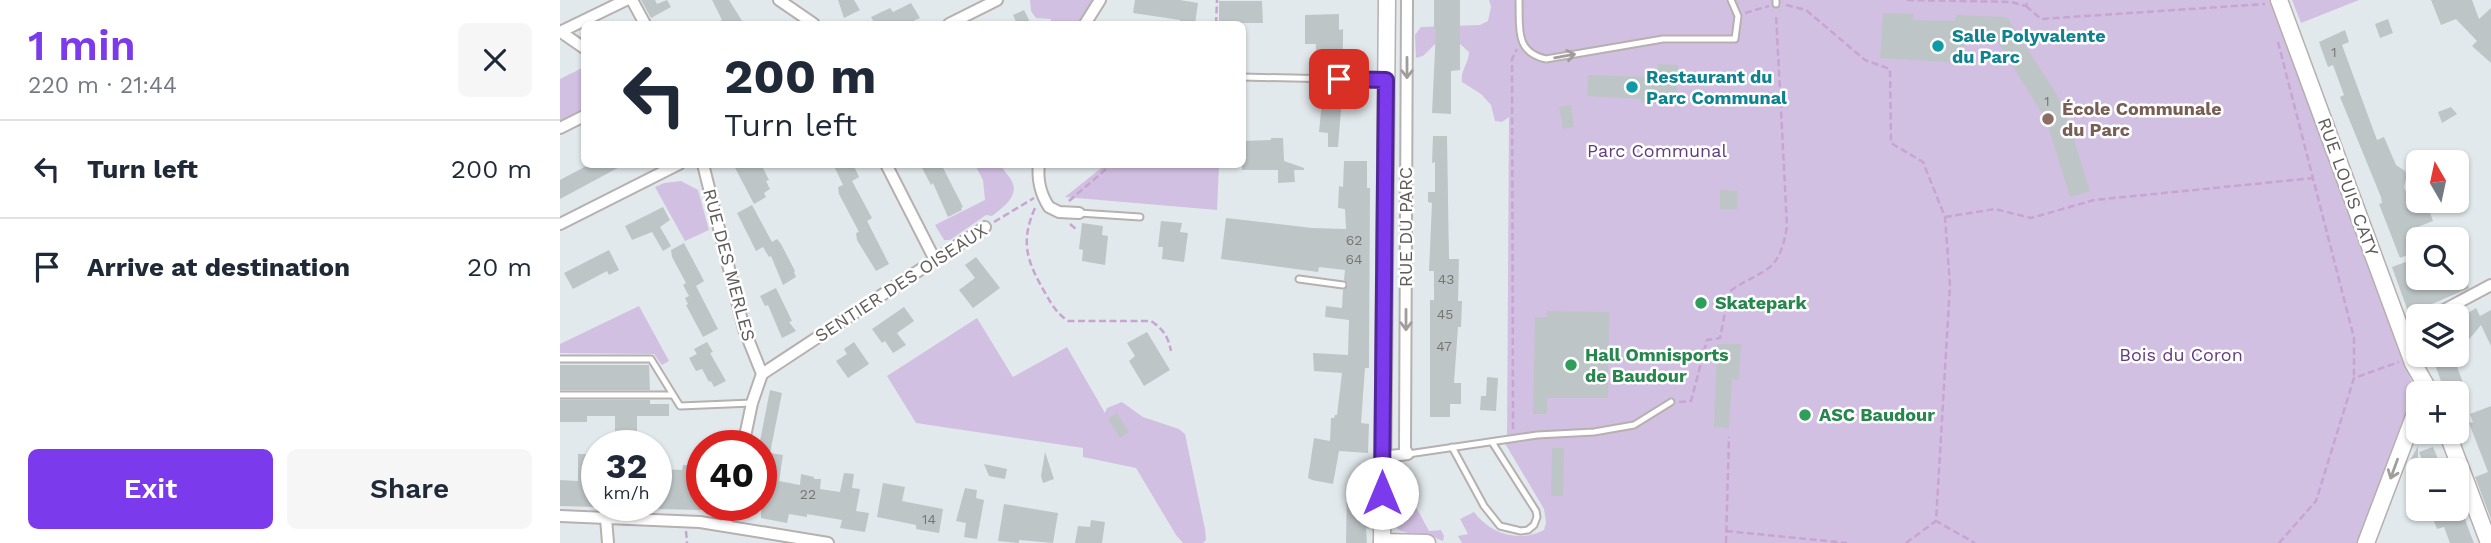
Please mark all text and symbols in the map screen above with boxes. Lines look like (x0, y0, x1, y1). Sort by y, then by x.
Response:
text: 1 min (28, 21, 136, 70)
button: close (458, 23, 532, 97)
place label: Salle Polyvalente du Parc (1952, 25, 2106, 67)
marker: Salle Polyvalente du Parc (1930, 38, 1946, 54)
house number: 1 (2331, 44, 2337, 60)
text: 200 m (724, 47, 876, 105)
icon: left (609, 49, 700, 140)
pin (1309, 49, 1369, 109)
one-way arrow (1553, 49, 1575, 62)
one-way arrow (1400, 56, 1414, 79)
icon: arrive (1320, 60, 1358, 98)
place label: Restaurant du Parc Communal (1646, 66, 1787, 108)
text: 220 m · 21:44 (28, 72, 177, 99)
marker: Restaurant du Parc Communal (1624, 79, 1640, 95)
house number: 1 (2044, 93, 2050, 109)
place label: École Communale du Parc (2062, 98, 2222, 140)
text: Turn left (724, 106, 857, 144)
marker: École Communale du Parc (2040, 111, 2056, 127)
street label: RUE LOUIS CATY (2314, 115, 2383, 260)
park label: Parc Communal (1587, 140, 1727, 161)
icon: left (28, 150, 66, 188)
north arrow (2406, 150, 2469, 214)
map controls (2406, 150, 2469, 521)
text: Turn left (87, 154, 198, 184)
text: 200 m (451, 154, 532, 184)
street label: RUE DU PARC (1395, 167, 1416, 287)
street label: RUE DES MERLES (699, 186, 760, 343)
street label: SENTIER DES OISEAUX (811, 219, 991, 346)
button: search (2406, 227, 2469, 290)
house number: 62 (1346, 232, 1362, 248)
icon: arrive (28, 248, 66, 286)
house number: 64 (1345, 251, 1363, 267)
text: Arrive at destination (87, 252, 350, 282)
text: 20 m (467, 252, 532, 282)
house number: 43 (1438, 271, 1454, 287)
place label: Skatepark (1715, 292, 1807, 313)
marker: Skatepark (1693, 295, 1709, 311)
button: layers (2406, 304, 2469, 367)
house number: 45 (1437, 306, 1453, 322)
one-way arrow (1399, 308, 1413, 331)
house number: 47 (1436, 338, 1452, 354)
place label: Hall Omnisports de Baudour (1585, 344, 1729, 386)
park label: Bois du Coron (2119, 344, 2243, 365)
marker: Hall Omnisports de Baudour (1563, 357, 1579, 373)
button: + (2406, 381, 2469, 444)
place label: ASC Baudour (1819, 404, 1935, 425)
marker: ASC Baudour (1797, 407, 1813, 423)
speed limit sign: 40 (686, 430, 777, 521)
text: 32 (606, 445, 647, 487)
button: Exit (28, 449, 273, 529)
button: Share (287, 449, 532, 529)
position arrow (1345, 456, 1419, 530)
one-way arrow (2386, 458, 2399, 480)
button: − (2406, 458, 2469, 521)
text: km/h (603, 482, 650, 503)
house number: 22 (800, 486, 816, 502)
house number: 14 (922, 511, 936, 527)

